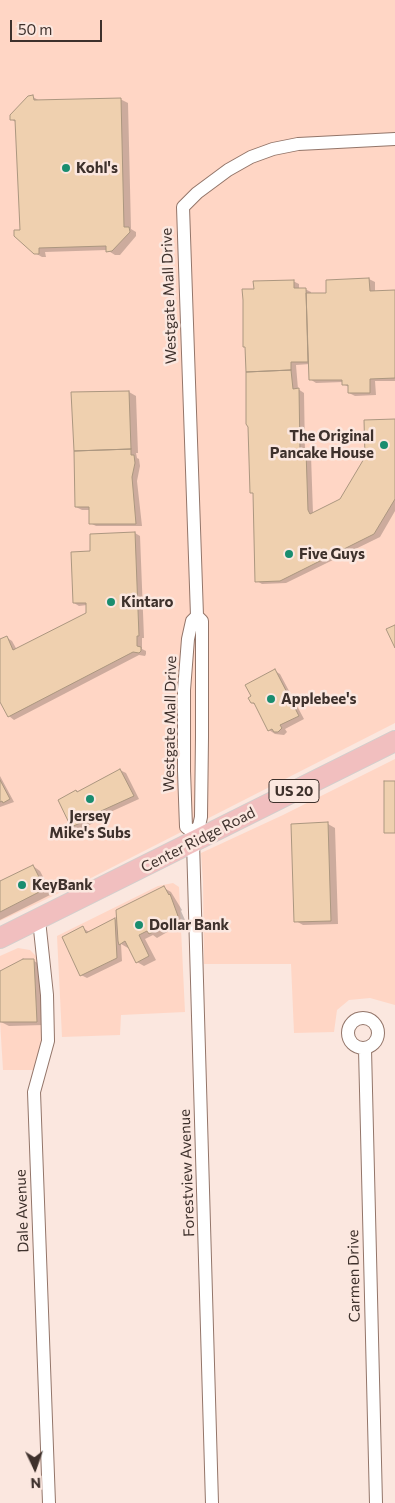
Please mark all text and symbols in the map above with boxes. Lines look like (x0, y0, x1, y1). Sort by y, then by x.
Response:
scale bar (12, 10, 105, 42)
text: 50 m (18, 20, 52, 38)
place label: Kohl's (76, 159, 118, 177)
marker: Kohl's (60, 162, 72, 174)
street label: Westgate Mall Drive (158, 227, 180, 365)
place label: The Original Pancake House (270, 427, 374, 462)
marker: The Original Pancake House (378, 439, 390, 451)
place label: Five Guys (299, 545, 365, 563)
marker: Five Guys (283, 548, 295, 560)
place label: Kintaro (121, 593, 174, 611)
marker: Kintaro (105, 596, 117, 608)
street label: Westgate Mall Drive (160, 656, 180, 792)
place label: Applebee's (281, 690, 357, 708)
marker: Applebee's (265, 693, 277, 705)
road number: US 20 (269, 779, 319, 802)
marker: Jersey Mike's Subs (84, 793, 96, 805)
street label: Center Ridge Road (138, 803, 258, 877)
place label: Jersey Mike's Subs (49, 807, 131, 842)
place label: KeyBank (32, 876, 93, 894)
marker: KeyBank (16, 879, 28, 891)
place label: Dollar Bank (149, 916, 229, 934)
marker: Dollar Bank (133, 919, 145, 931)
street label: Forestview Avenue (176, 1109, 198, 1237)
street label: Dale Avenue (12, 1169, 32, 1253)
street label: Carmen Drive (344, 1229, 364, 1323)
north arrow (10, 1443, 60, 1493)
text: N (30, 1475, 41, 1492)

